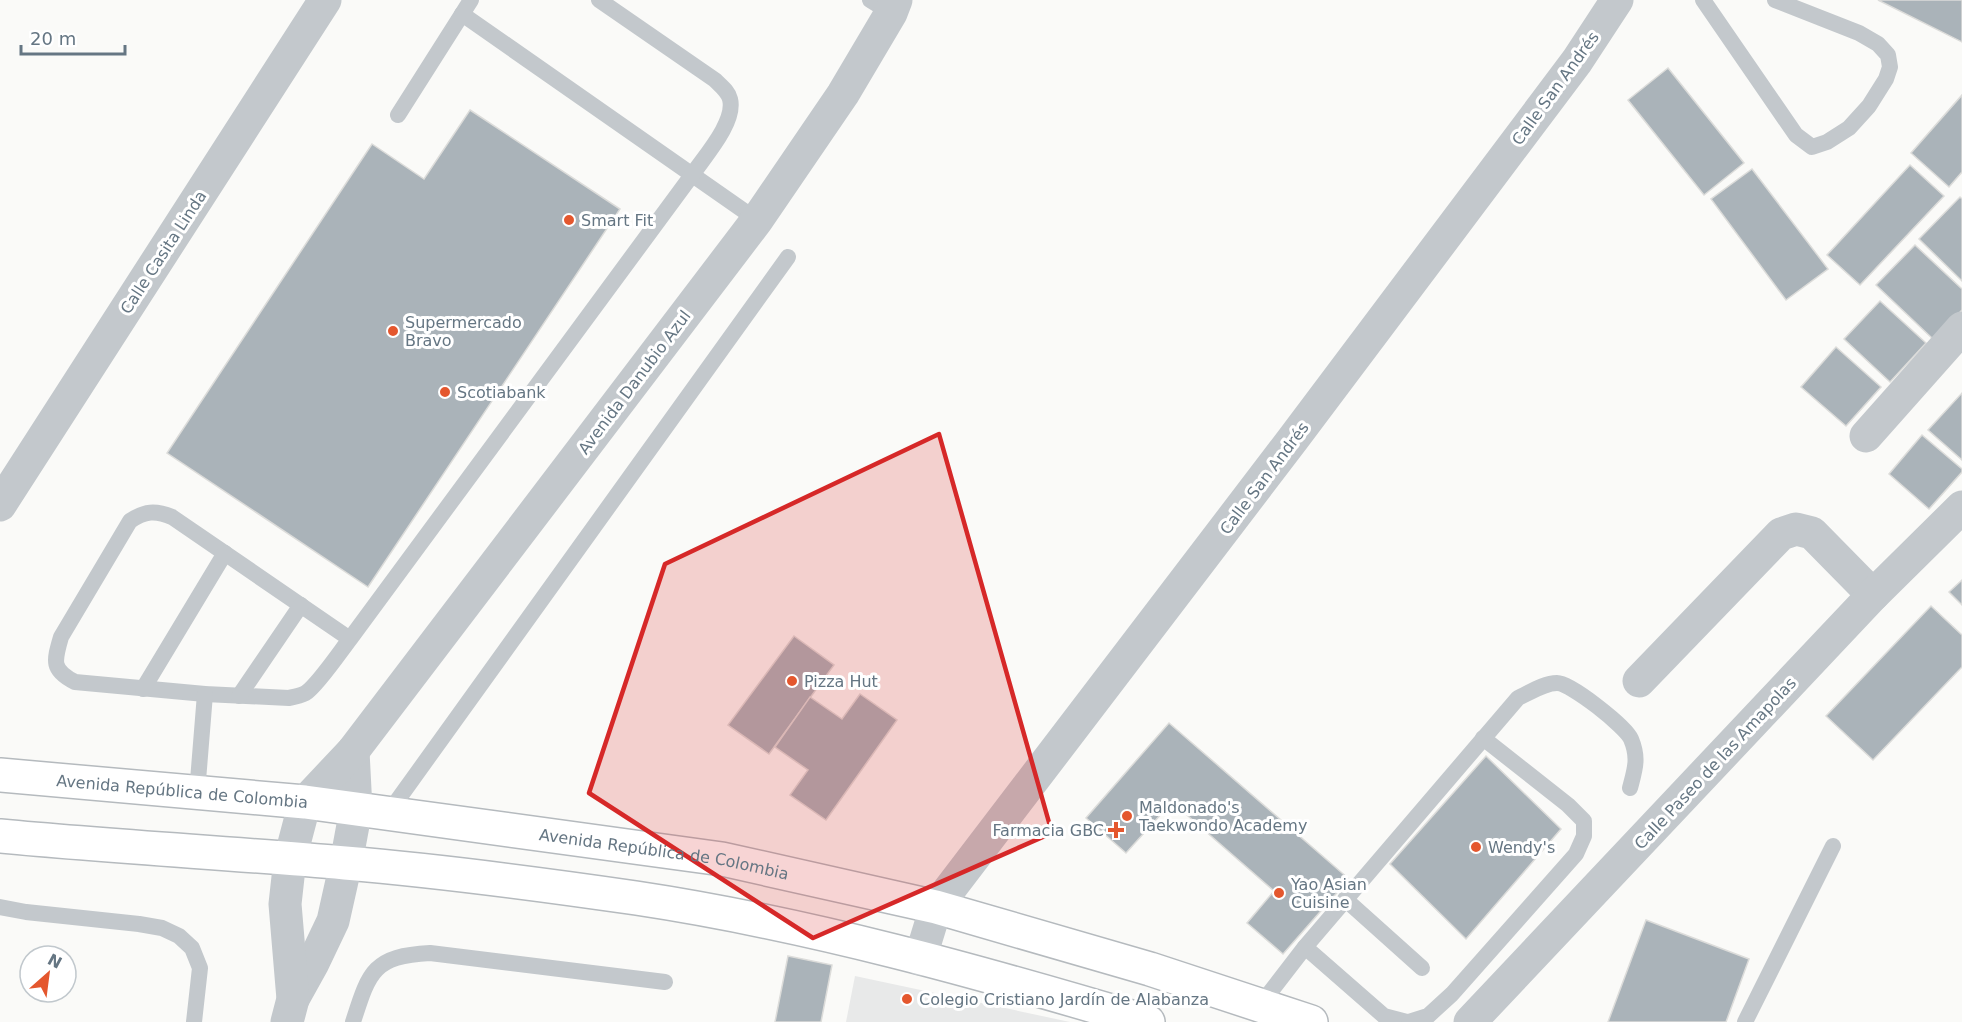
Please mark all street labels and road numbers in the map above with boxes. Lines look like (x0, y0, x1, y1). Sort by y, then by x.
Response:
street label: Calle San Andrés (1508, 28, 1603, 149)
street label: Calle Casita Linda (116, 187, 210, 317)
street label: Avenida Danubio Azul (574, 307, 695, 458)
street label: Calle San Andrés (1216, 418, 1313, 538)
street label: Calle Paseo de las Amapolas (1631, 673, 1800, 853)
street label: Avenida República de Colombia (56, 771, 309, 812)
street label: Avenida República de Colombia (538, 825, 791, 884)

